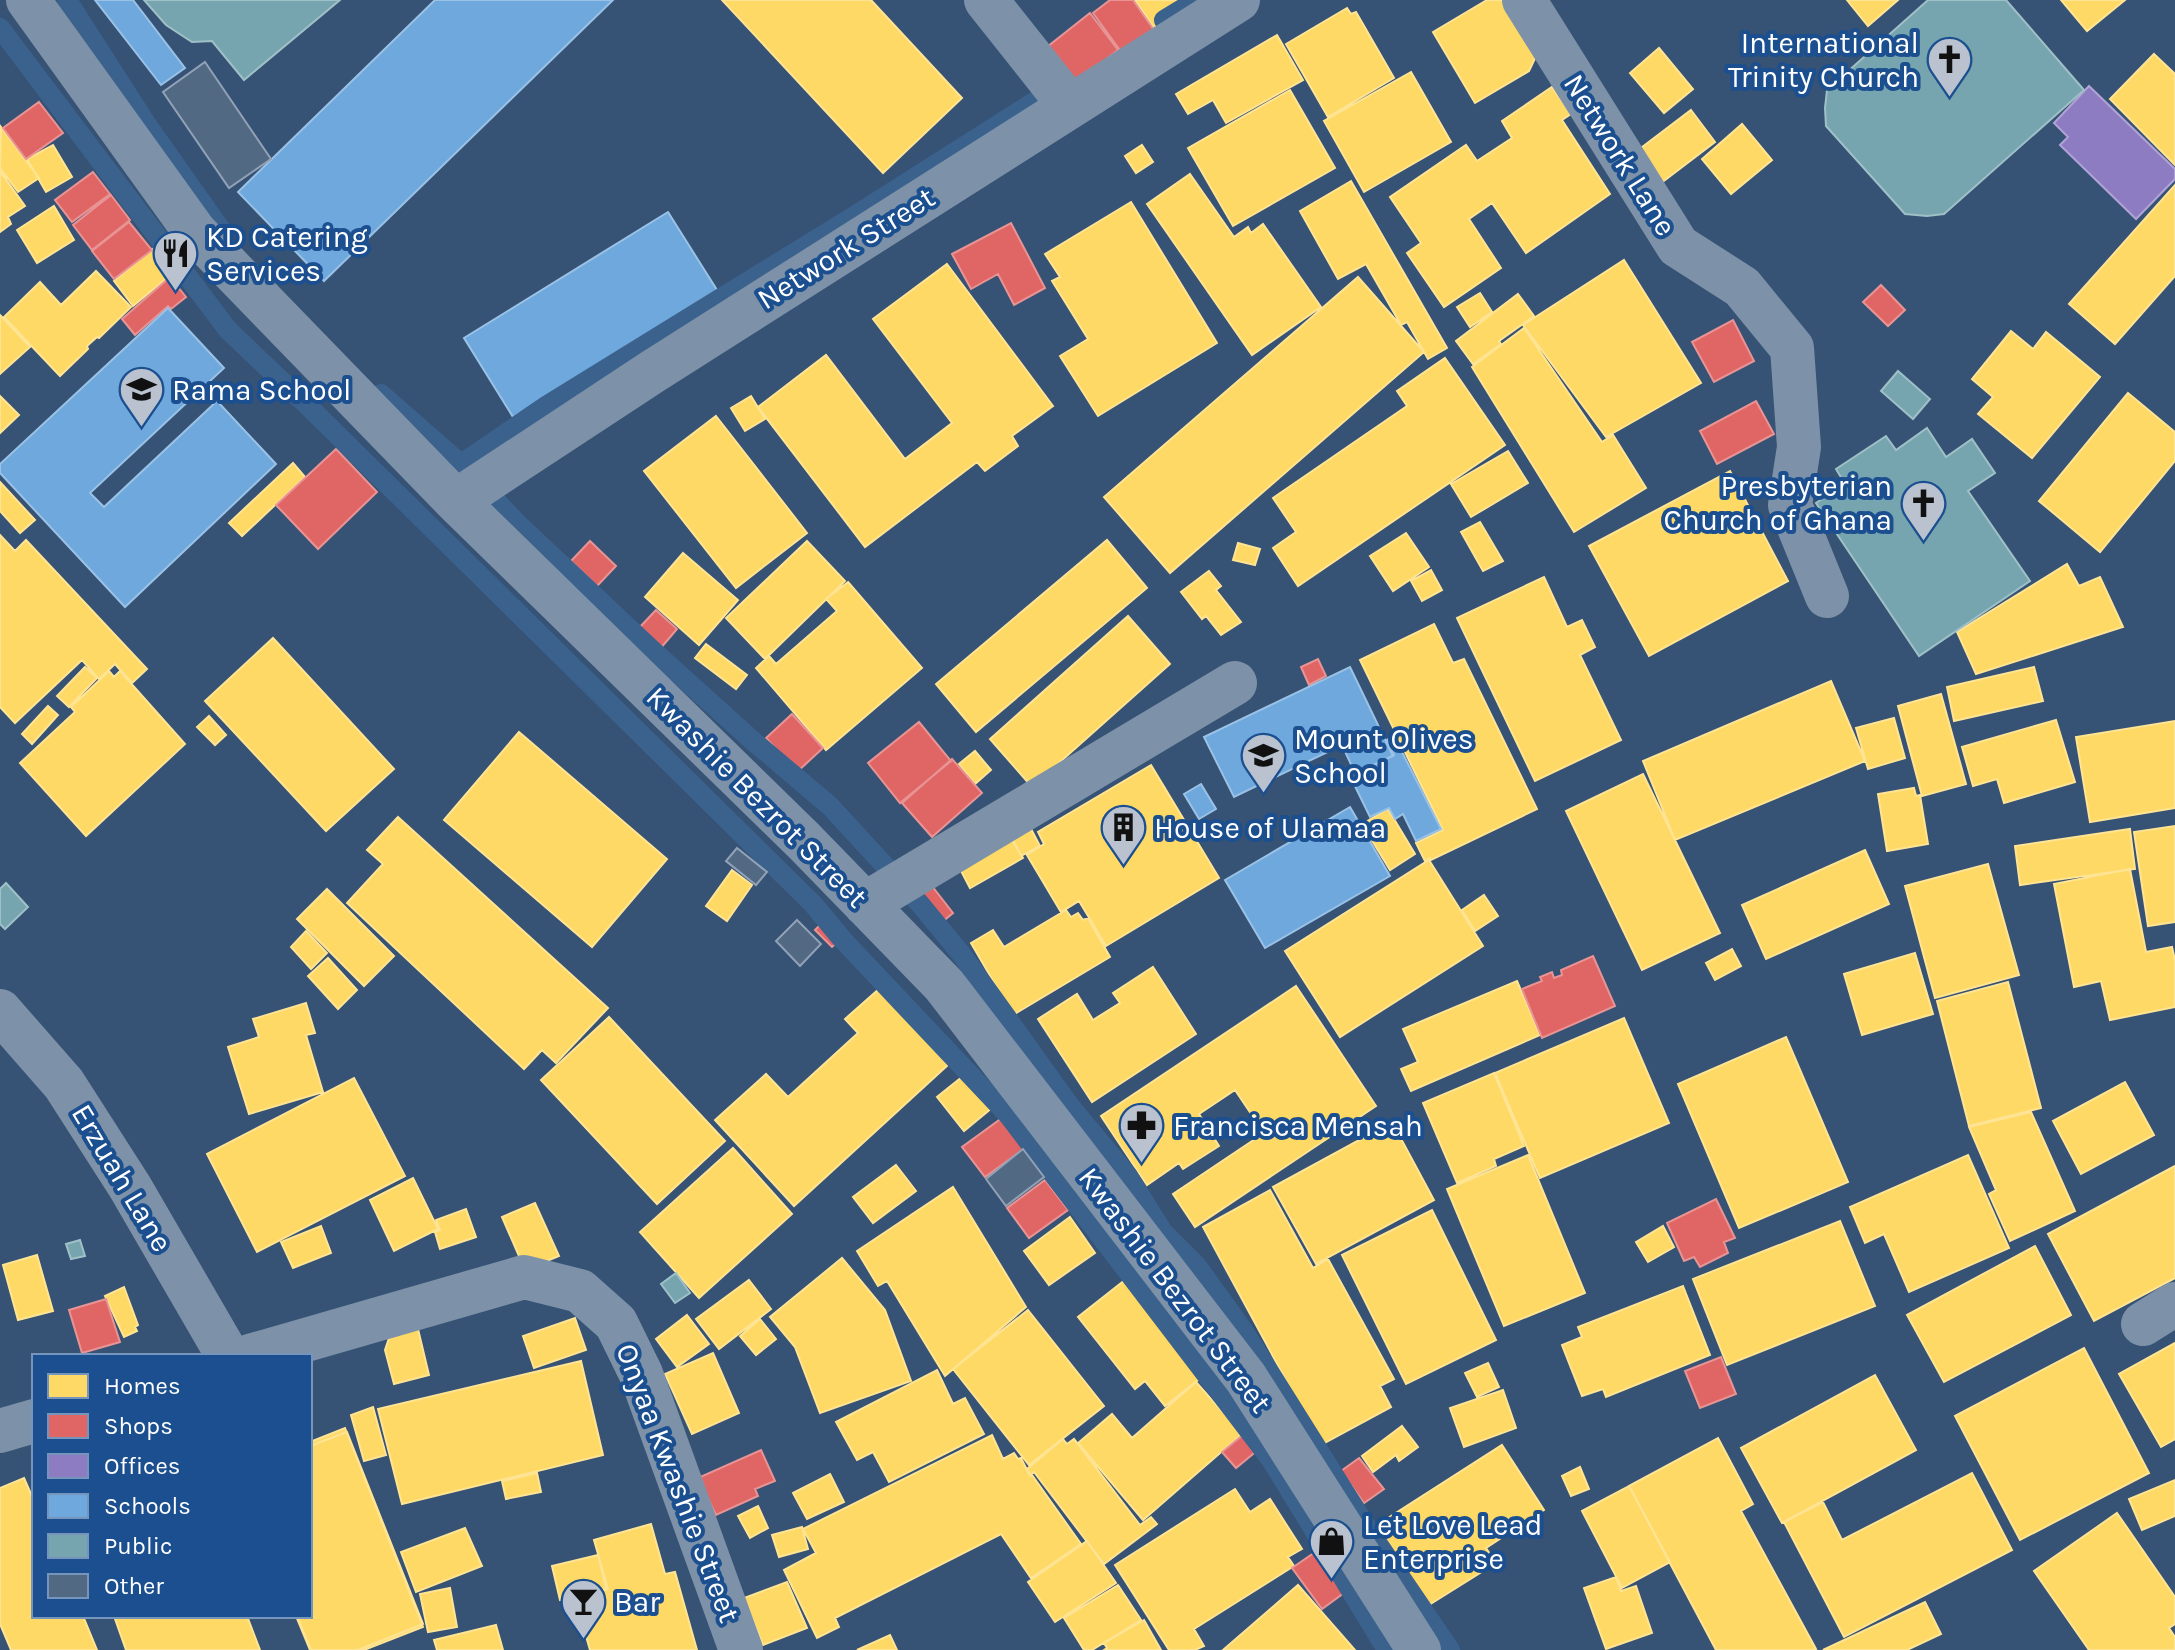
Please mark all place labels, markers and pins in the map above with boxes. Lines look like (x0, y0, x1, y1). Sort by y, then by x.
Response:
place label: International Trinity Church (1728, 25, 1919, 95)
church icon: International Trinity Church (1926, 36, 1974, 99)
place label: KD Catering Services (206, 219, 368, 289)
restaurant icon: KD Catering Services (151, 230, 199, 293)
school or university icon: Rama School (117, 366, 165, 429)
place label: Rama School (172, 372, 352, 408)
place label: Presbyterian Church of Ghana (1663, 468, 1892, 538)
church icon: Presbyterian Church of Ghana (1899, 479, 1947, 542)
place label: Mount Olives School (1294, 721, 1473, 791)
school or university icon: Mount Olives School (1239, 732, 1287, 795)
building icon: House of Ulamaa (1099, 804, 1147, 867)
place label: House of Ulamaa (1154, 810, 1386, 846)
pharmacy icon: Francisca Mensah (1118, 1102, 1166, 1165)
place label: Francisca Mensah (1173, 1108, 1423, 1144)
place label: Let Love Lead Enterprise (1363, 1507, 1543, 1577)
shop icon: Let Love Lead Enterprise (1308, 1518, 1356, 1581)
bar icon: Bar (559, 1578, 607, 1641)
place label: Bar (614, 1584, 660, 1620)

